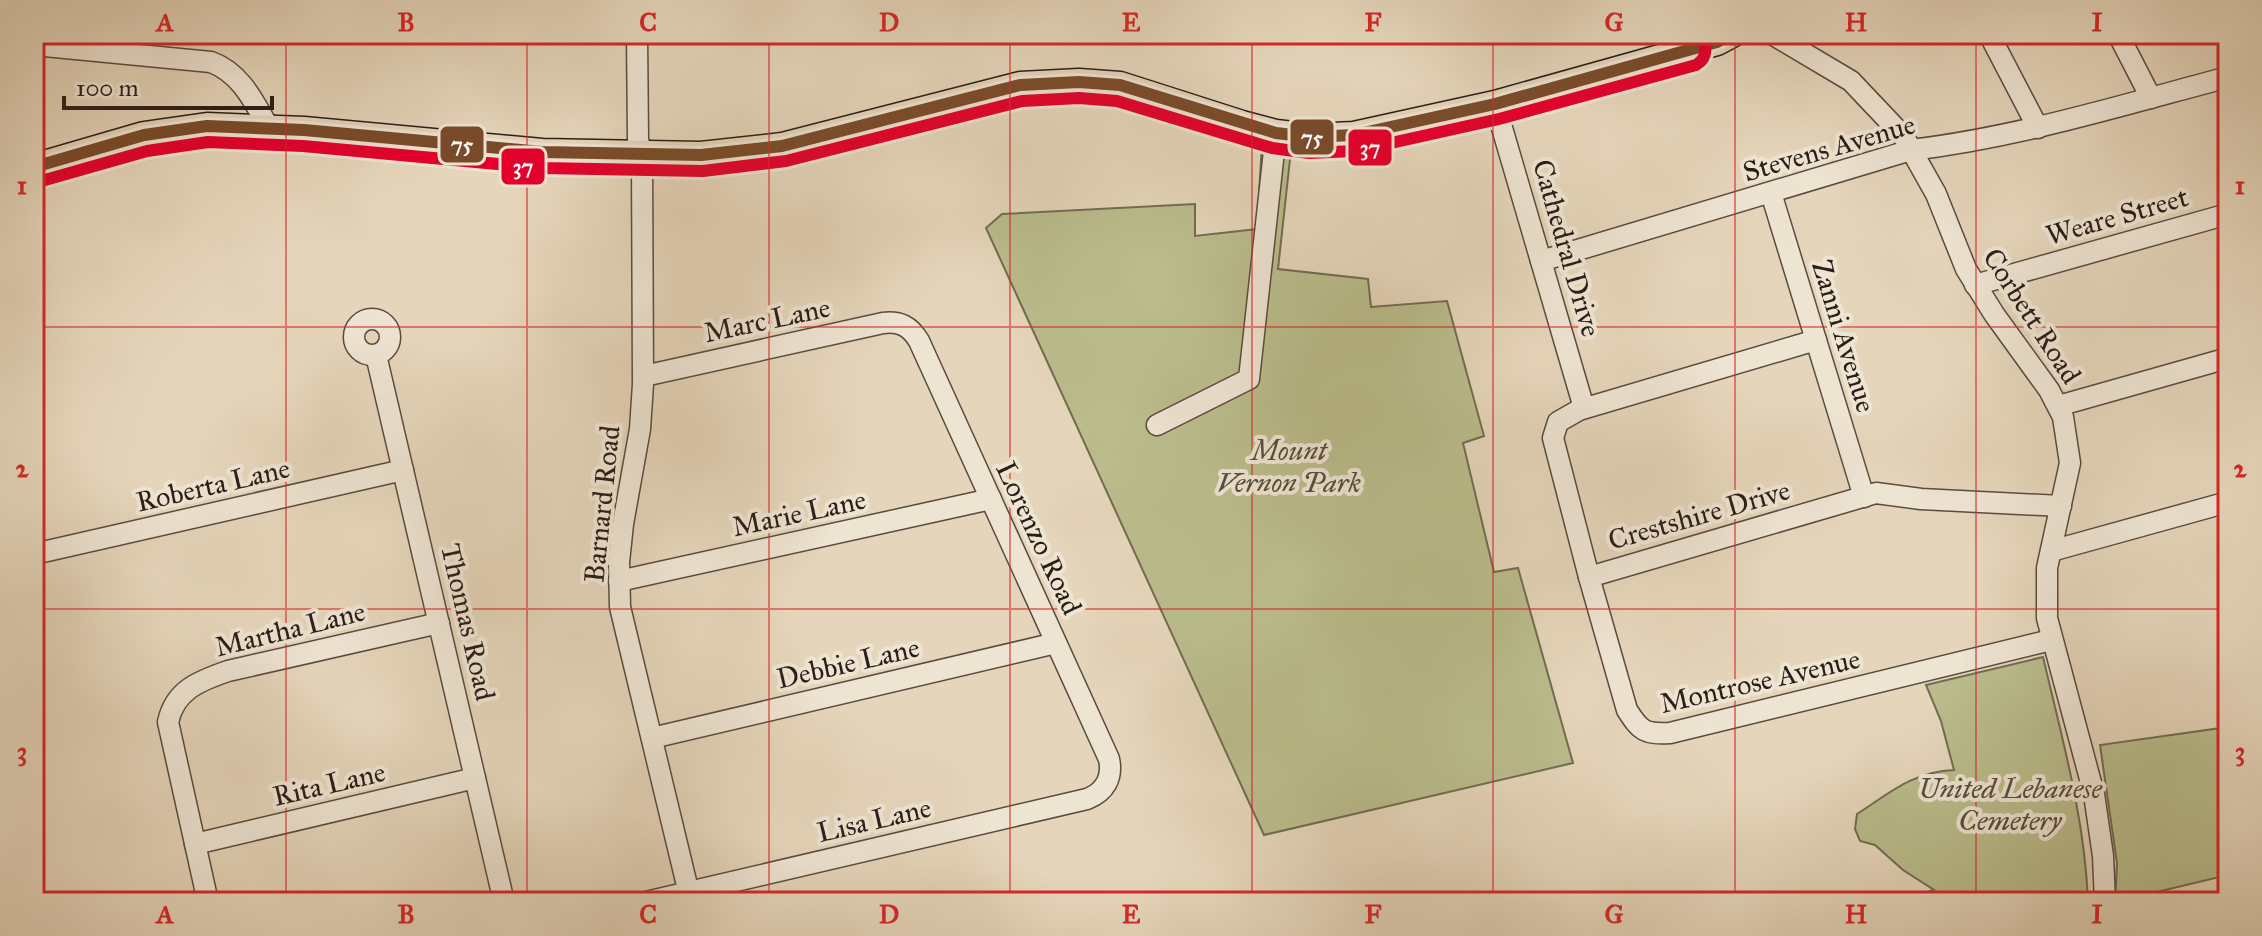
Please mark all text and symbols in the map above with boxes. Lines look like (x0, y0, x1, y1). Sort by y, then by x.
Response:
text: A (154, 6, 174, 38)
text: B (397, 6, 415, 38)
text: C (639, 6, 657, 38)
text: D (879, 6, 899, 38)
text: E (1122, 6, 1141, 38)
text: F (1365, 6, 1382, 38)
text: G (1604, 6, 1624, 38)
text: H (1845, 6, 1868, 38)
text: I (2091, 6, 2103, 38)
scale bar (64, 60, 272, 110)
text: 100 m (76, 73, 139, 103)
street label: Stevens Avenue (1739, 107, 1919, 189)
line badge: 75 (1289, 118, 1335, 156)
text: 75 (1301, 124, 1324, 151)
line badge: 75 (439, 125, 485, 164)
line badge: 37 (1347, 128, 1393, 167)
text: 75 (451, 131, 474, 158)
text: 37 (1360, 134, 1381, 161)
line badge: 37 (500, 147, 546, 186)
text: 37 (513, 153, 534, 180)
street label: Cathedral Drive (1525, 155, 1609, 341)
text: 1 (17, 169, 27, 201)
text: 1 (2235, 169, 2245, 201)
street label: Weare Street (2042, 179, 2192, 253)
street label: Corbett Road (1975, 242, 2089, 390)
street label: Zanni Avenue (1804, 256, 1884, 416)
street label: Marc Lane (701, 290, 833, 350)
street label: Barnard Road (576, 424, 628, 584)
park label: Mount Vernon Park (1217, 433, 1361, 500)
street label: Roberta Lane (133, 450, 293, 520)
text: 2 (16, 452, 30, 484)
text: 2 (2234, 452, 2248, 484)
street label: Lorenzo Road (988, 456, 1090, 620)
street label: Crestshire Drive (1604, 472, 1794, 558)
street label: Marie Lane (729, 482, 869, 544)
street label: Thomas Road (433, 540, 503, 704)
street label: Martha Lane (211, 593, 369, 665)
street label: Debbie Lane (773, 630, 923, 696)
street label: Montrose Avenue (1656, 641, 1864, 721)
text: 3 (17, 735, 27, 767)
text: 3 (2235, 735, 2245, 767)
street label: Rita Lane (269, 754, 389, 814)
park label: United Lebanese Cemetery (1918, 771, 2102, 838)
street label: Lisa Lane (814, 790, 934, 850)
text: A (154, 898, 174, 930)
text: B (397, 898, 415, 930)
text: C (639, 898, 657, 930)
text: D (879, 898, 899, 930)
text: E (1122, 898, 1141, 930)
text: F (1365, 898, 1382, 930)
text: G (1604, 898, 1624, 930)
text: H (1845, 898, 1868, 930)
text: I (2091, 898, 2103, 930)

